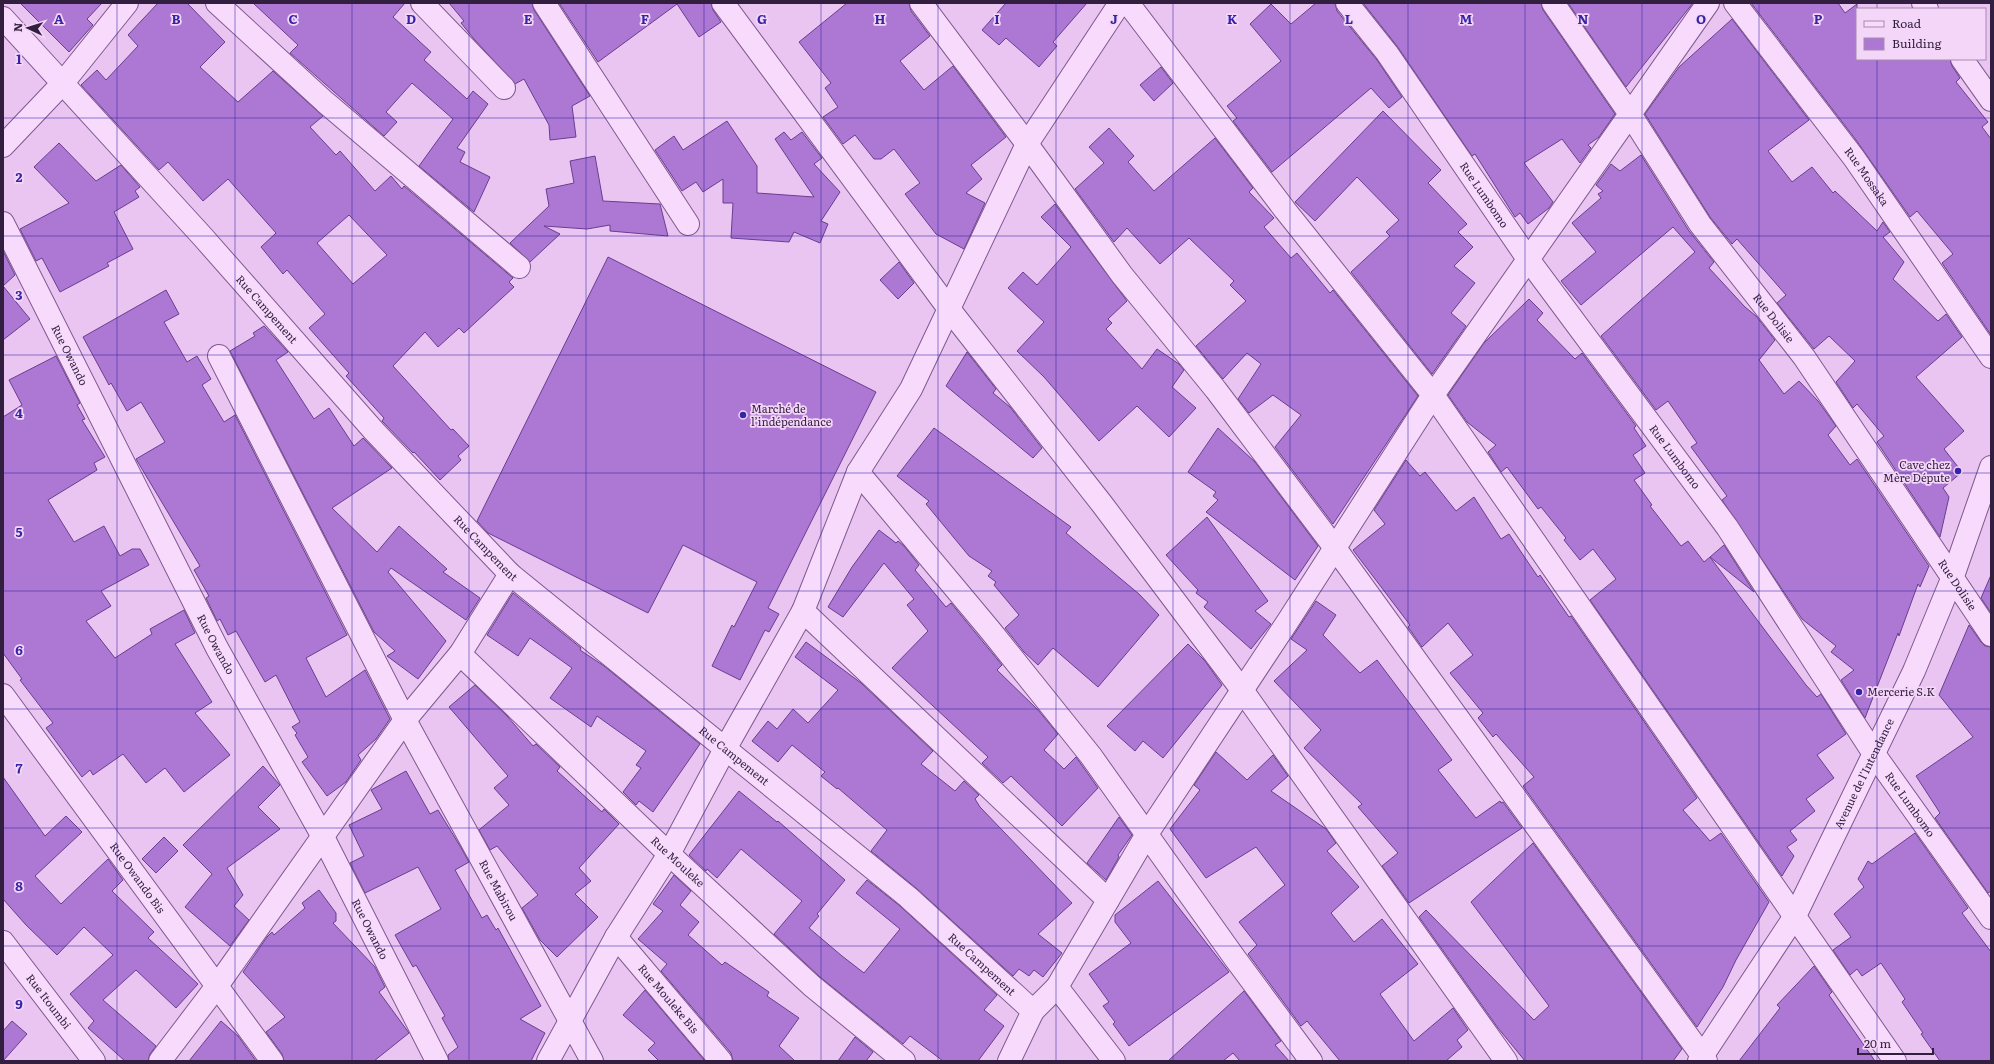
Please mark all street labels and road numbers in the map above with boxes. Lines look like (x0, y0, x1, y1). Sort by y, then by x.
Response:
street label: Rue Mossaka (1841, 143, 1894, 209)
street label: Rue Lumbomo (1457, 158, 1513, 230)
street label: Rue Campement (233, 271, 302, 347)
street label: Rue Dolisie (1750, 289, 1799, 346)
street label: Rue Owando (48, 322, 92, 388)
street label: Rue Lumbomo (1646, 421, 1705, 492)
street label: Rue Campement (451, 511, 522, 585)
street label: Rue Dolisie (1935, 555, 1981, 613)
street label: Rue Owando (194, 611, 239, 677)
street label: Avenue de l'Intendance (1829, 715, 1897, 831)
street label: Rue Campement (696, 722, 774, 789)
street label: Rue Lumbomo (1882, 768, 1940, 840)
street label: Rue Mouleke (648, 832, 709, 890)
street label: Rue Owando Bis (107, 839, 170, 916)
street label: Rue Mabirou (476, 856, 523, 923)
street label: Rue Owando (349, 896, 393, 962)
street label: Rue Campement (945, 929, 1020, 999)
street label: Rue Mouleke Bis (635, 960, 703, 1036)
street label: Rue Itoumbi (23, 970, 76, 1032)

